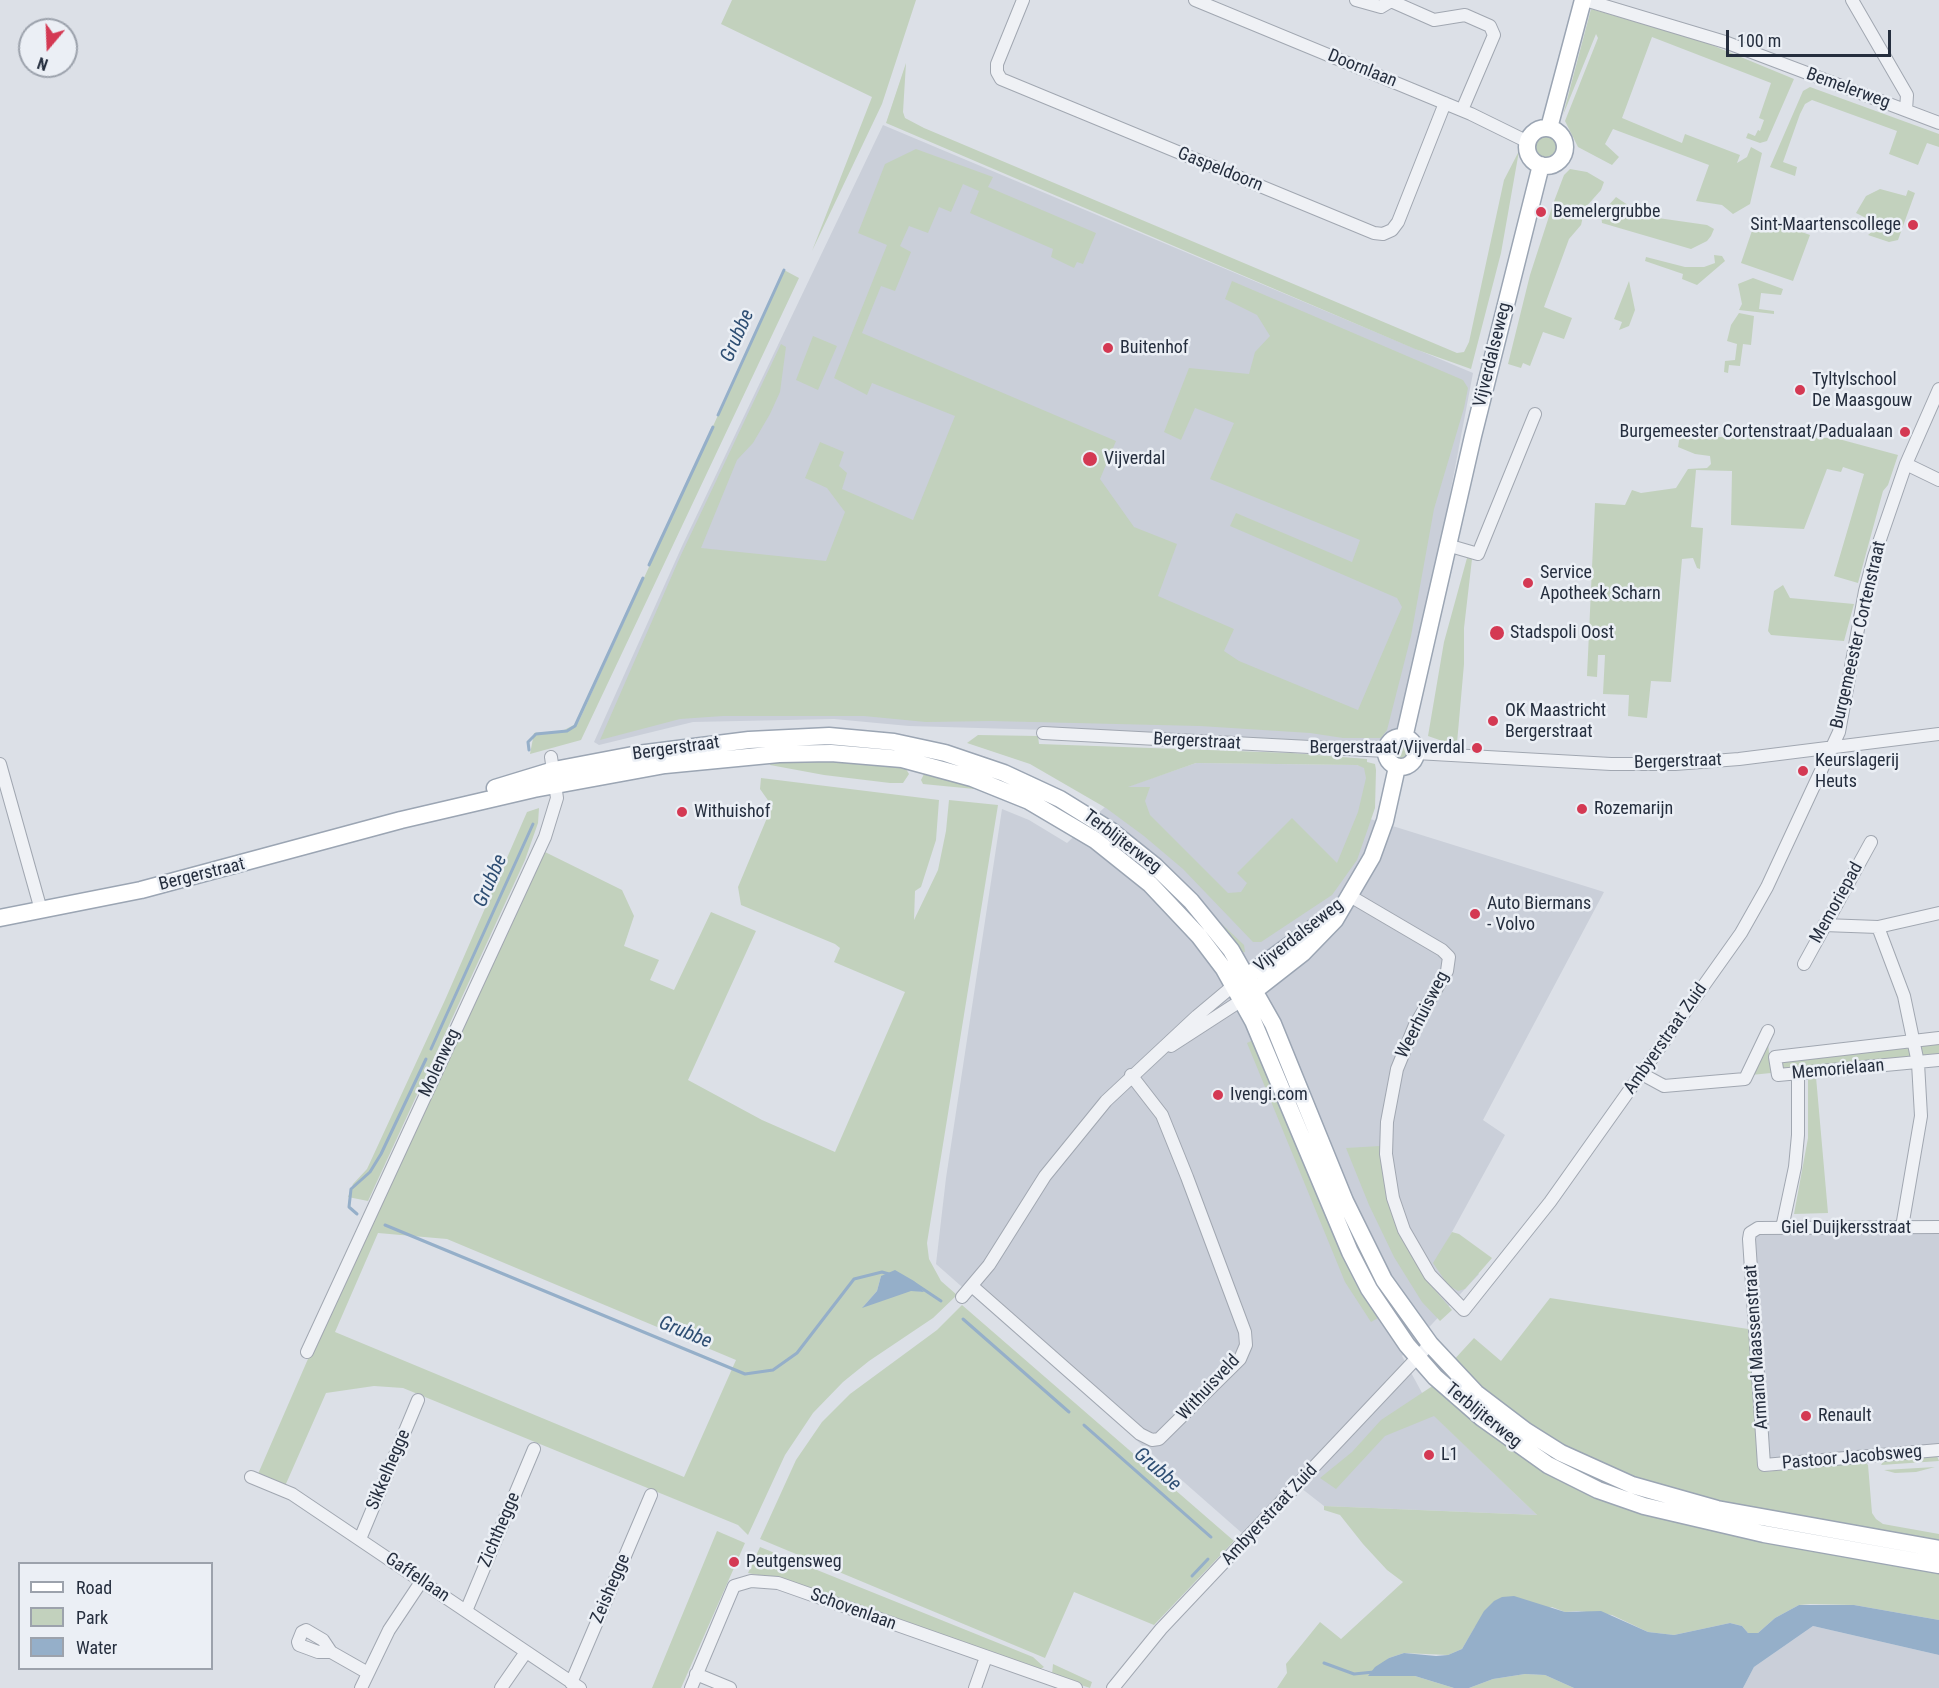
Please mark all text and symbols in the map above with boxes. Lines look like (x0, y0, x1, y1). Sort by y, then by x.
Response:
north arrow (18, 18, 78, 78)
scale bar (1729, 18, 1894, 56)
text: 100 m (1737, 30, 1781, 51)
street label: Doornlaan (1324, 45, 1400, 93)
text: N (35, 53, 50, 74)
street label: Bemelerweg (1803, 64, 1893, 114)
street label: Gaspeldoorn (1174, 143, 1266, 197)
place label: Bemelergrubbe (1553, 201, 1660, 223)
marker: Bemelergrubbe (1534, 205, 1548, 219)
place label: Sint-Maartenscollege (1750, 214, 1901, 236)
marker: Sint-Maartenscollege (1906, 218, 1920, 232)
street label: Vijverdalseweg (1470, 301, 1516, 409)
water label: Grubbe (716, 306, 760, 366)
place label: Buitenhof (1120, 337, 1189, 359)
marker: Buitenhof (1101, 341, 1115, 355)
place label: Tyltylschool De Maasgouw (1812, 369, 1912, 412)
marker: Tyltylschool De Maasgouw (1793, 383, 1807, 397)
place label: Burgemeester Cortenstraat/Padualaan (1619, 421, 1893, 443)
marker: Burgemeester Cortenstraat/Padualaan (1898, 425, 1912, 439)
place label: Vijverdal (1104, 448, 1165, 470)
marker: Vijverdal (1081, 450, 1099, 468)
street label: Burgemeester Cortenstraat (1827, 539, 1891, 731)
place label: Service Apotheek Scharn (1540, 562, 1661, 604)
marker: Service Apotheek Scharn (1521, 576, 1535, 590)
place label: Stadspoli Oost (1510, 622, 1614, 644)
marker: Stadspoli Oost (1488, 624, 1506, 642)
place label: OK Maastricht Bergerstraat (1505, 700, 1606, 742)
marker: OK Maastricht Bergerstraat (1486, 714, 1500, 728)
street label: Bergerstraat (1153, 729, 1241, 755)
street label: Bergerstraat (631, 732, 721, 766)
place label: Bergerstraat/Vijverdal (1309, 737, 1465, 759)
marker: Bergerstraat/Vijverdal (1470, 741, 1484, 755)
street label: Bergerstraat (1634, 750, 1722, 774)
place label: Keurslagerij Heuts (1815, 750, 1899, 792)
marker: Keurslagerij Heuts (1796, 764, 1810, 778)
place label: Rozemarijn (1594, 798, 1673, 820)
place label: Withuishof (694, 801, 770, 823)
marker: Rozemarijn (1575, 802, 1589, 816)
marker: Withuishof (675, 805, 689, 819)
street label: Terblijterweg (1079, 806, 1165, 878)
water label: Grubbe (469, 851, 513, 911)
street label: Bergerstraat (157, 854, 247, 896)
street label: Memoriepad (1806, 859, 1868, 947)
place label: Auto Biermans - Volvo (1487, 893, 1591, 936)
street label: Vijverdalseweg (1250, 895, 1348, 977)
marker: Auto Biermans - Volvo (1468, 907, 1482, 921)
street label: Weerhuisweg (1392, 968, 1454, 1062)
street label: Ambyerstraat Zuid (1620, 979, 1712, 1099)
street label: Molenweg (415, 1025, 465, 1101)
street label: Memorielaan (1791, 1055, 1885, 1085)
place label: Ivengi.com (1230, 1084, 1308, 1106)
marker: Ivengi.com (1211, 1088, 1225, 1102)
street label: Giel Duijkersstraat (1781, 1217, 1911, 1239)
street label: Armand Maassenstraat (1740, 1264, 1774, 1430)
water label: Grubbe (655, 1312, 715, 1354)
street label: Withuisveld (1173, 1351, 1245, 1425)
street label: Terblijterweg (1440, 1379, 1526, 1453)
place label: Renault (1818, 1405, 1871, 1427)
marker: Renault (1799, 1409, 1813, 1423)
street label: Sikkelhegge (362, 1426, 416, 1514)
street label: Pastoor Jacobsweg (1781, 1441, 1923, 1475)
water label: Grubbe (1128, 1443, 1186, 1497)
place label: L1 (1441, 1444, 1458, 1466)
marker: L1 (1422, 1448, 1436, 1462)
street label: Ambyerstraat Zuid (1218, 1460, 1322, 1570)
street label: Zichthegge (475, 1489, 525, 1571)
street label: Gaffellaan (381, 1549, 453, 1607)
street label: Zeishegge (587, 1551, 635, 1627)
place label: Peutgensweg (746, 1551, 842, 1573)
marker: Peutgensweg (727, 1555, 741, 1569)
legend (18, 1562, 213, 1670)
text: Road (76, 1577, 112, 1598)
street label: Schovenlaan (807, 1584, 899, 1636)
text: Park (76, 1607, 108, 1628)
text: Water (76, 1637, 117, 1658)

